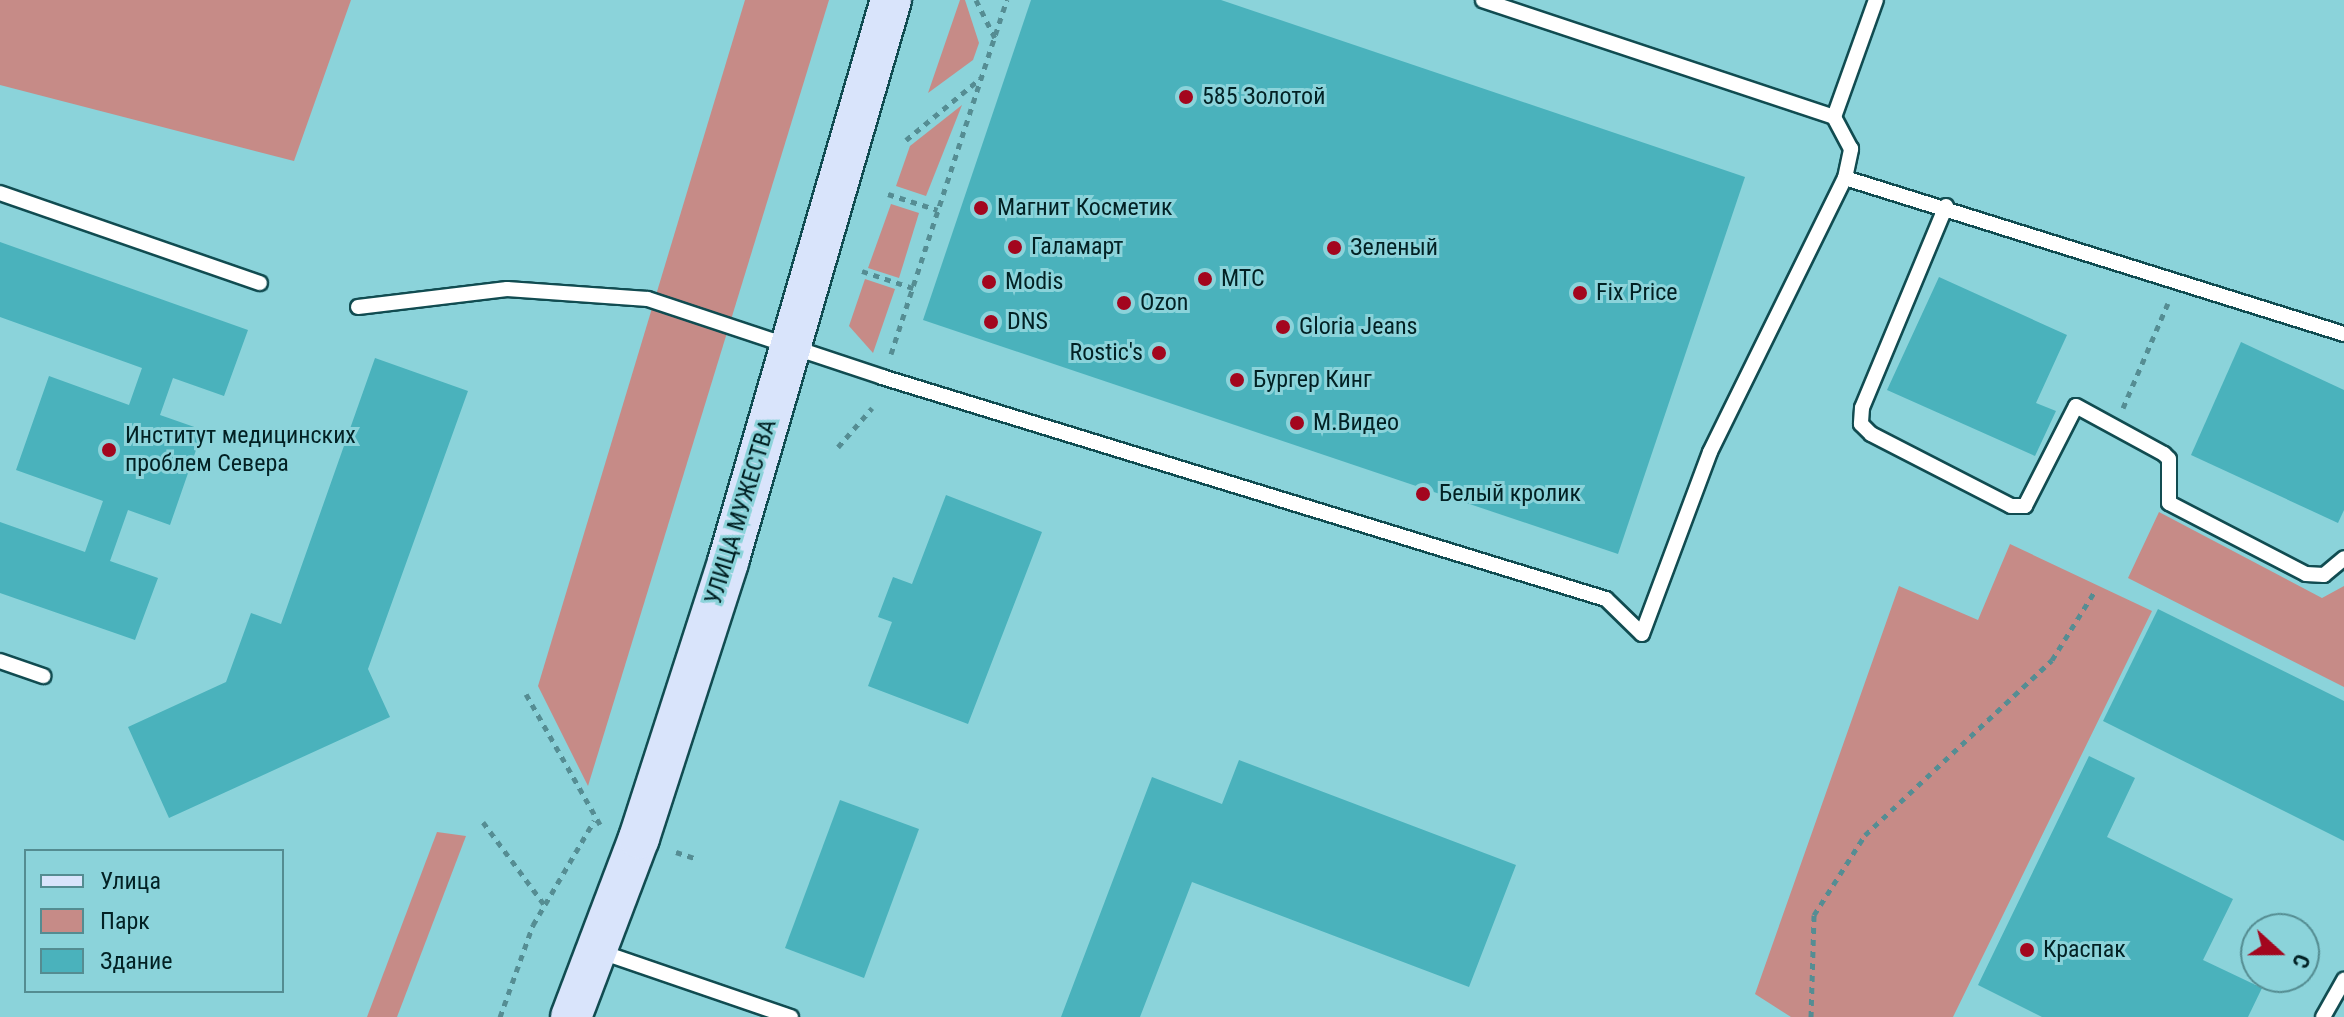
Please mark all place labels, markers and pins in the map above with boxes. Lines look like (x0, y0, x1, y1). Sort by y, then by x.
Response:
place label: 585 Золотой (1202, 83, 1325, 111)
marker: 585 Золотой (1177, 88, 1195, 106)
place label: Магнит Косметик (997, 194, 1173, 222)
marker: Магнит Косметик (972, 199, 990, 217)
place label: Галамарт (1031, 233, 1124, 261)
place label: Зеленый (1350, 234, 1438, 262)
marker: Галамарт (1006, 238, 1024, 256)
marker: Зеленый (1325, 239, 1343, 257)
place label: МТС (1221, 265, 1265, 293)
place label: Modis (1005, 268, 1064, 296)
marker: МТС (1196, 270, 1214, 288)
marker: Modis (980, 273, 998, 291)
place label: Fix Price (1596, 279, 1678, 307)
marker: Fix Price (1571, 284, 1589, 302)
place label: Ozon (1140, 289, 1188, 317)
marker: Ozon (1115, 294, 1133, 312)
place label: DNS (1007, 308, 1048, 336)
marker: DNS (982, 313, 1000, 331)
place label: Gloria Jeans (1299, 313, 1417, 341)
marker: Gloria Jeans (1274, 318, 1292, 336)
place label: Rostic's (1070, 339, 1143, 367)
marker: Rostic's (1150, 344, 1168, 362)
place label: Бургер Кинг (1253, 366, 1372, 394)
marker: Бургер Кинг (1228, 371, 1246, 389)
place label: М.Видео (1313, 409, 1399, 437)
marker: М.Видео (1288, 414, 1306, 432)
place label: Институт медицинских проблем Севера (125, 422, 356, 478)
marker: Институт медицинских проблем Севера (100, 441, 118, 459)
place label: Белый кролик (1439, 480, 1581, 508)
marker: Белый кролик (1414, 485, 1432, 503)
place label: Краспак (2043, 936, 2126, 964)
marker: Краспак (2018, 941, 2036, 959)

